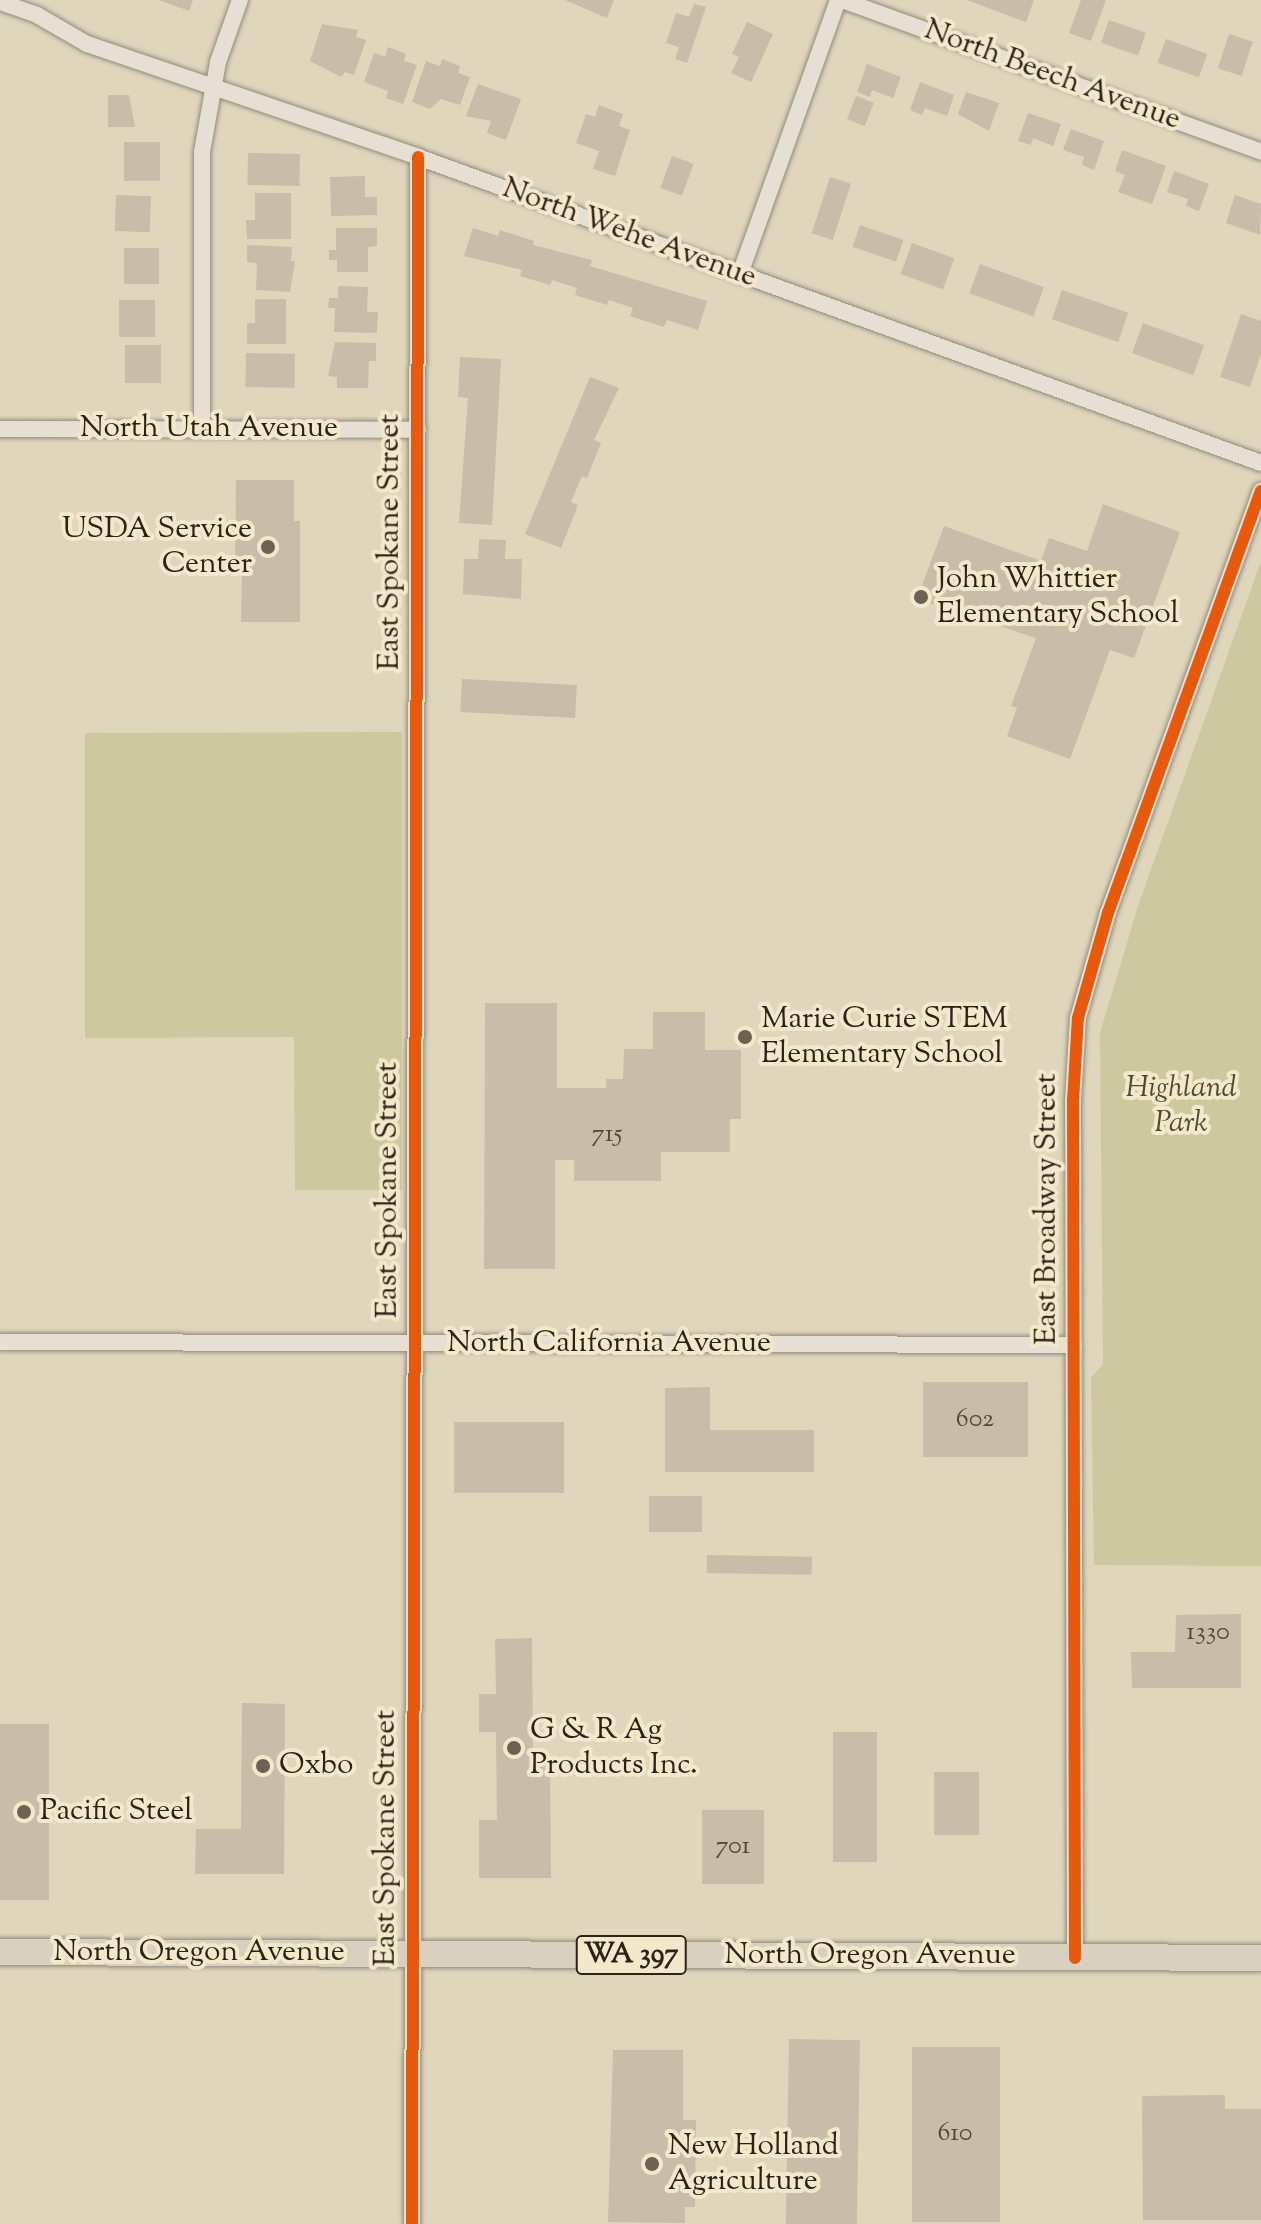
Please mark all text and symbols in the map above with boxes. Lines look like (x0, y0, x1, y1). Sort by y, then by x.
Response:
street label: North Beech Avenue (919, 13, 1185, 139)
street label: North Wehe Avenue (497, 171, 761, 297)
street label: North Utah Avenue (80, 411, 338, 447)
street label: East Spokane Street (373, 414, 409, 670)
place label: USDA Service Center (62, 512, 252, 582)
marker: USDA Service Center (259, 538, 277, 556)
place label: John Whittier Elementary School (937, 562, 1179, 632)
marker: John Whittier Elementary School (912, 588, 930, 606)
place label: Marie Curie STEM Elementary School (761, 1002, 1008, 1072)
marker: Marie Curie STEM Elementary School (736, 1028, 754, 1046)
street label: East Spokane Street (371, 1062, 407, 1318)
park label: Highland Park (1125, 1071, 1237, 1142)
street label: East Broadway Street (1030, 1073, 1066, 1345)
house number: 715 (592, 1119, 622, 1151)
street label: North California Avenue (447, 1326, 771, 1362)
house number: 602 (956, 1404, 994, 1436)
house number: 1330 (1186, 1617, 1230, 1649)
street label: East Spokane Street (369, 1710, 405, 1966)
place label: G & R Ag Products Inc. (530, 1713, 698, 1784)
marker: G & R Ag Products Inc. (505, 1739, 523, 1757)
place label: Oxbo (279, 1748, 353, 1784)
marker: Oxbo (254, 1757, 272, 1775)
place label: Pacific Steel (40, 1794, 193, 1830)
marker: Pacific Steel (15, 1803, 33, 1821)
house number: 701 (716, 1831, 750, 1863)
road number: WA 397 (575, 1931, 687, 1979)
street label: North Oregon Avenue (53, 1935, 345, 1971)
street label: North Oregon Avenue (724, 1938, 1016, 1974)
house number: 610 (938, 2118, 972, 2150)
place label: New Holland Agriculture (668, 2129, 839, 2200)
marker: New Holland Agriculture (643, 2155, 661, 2173)

